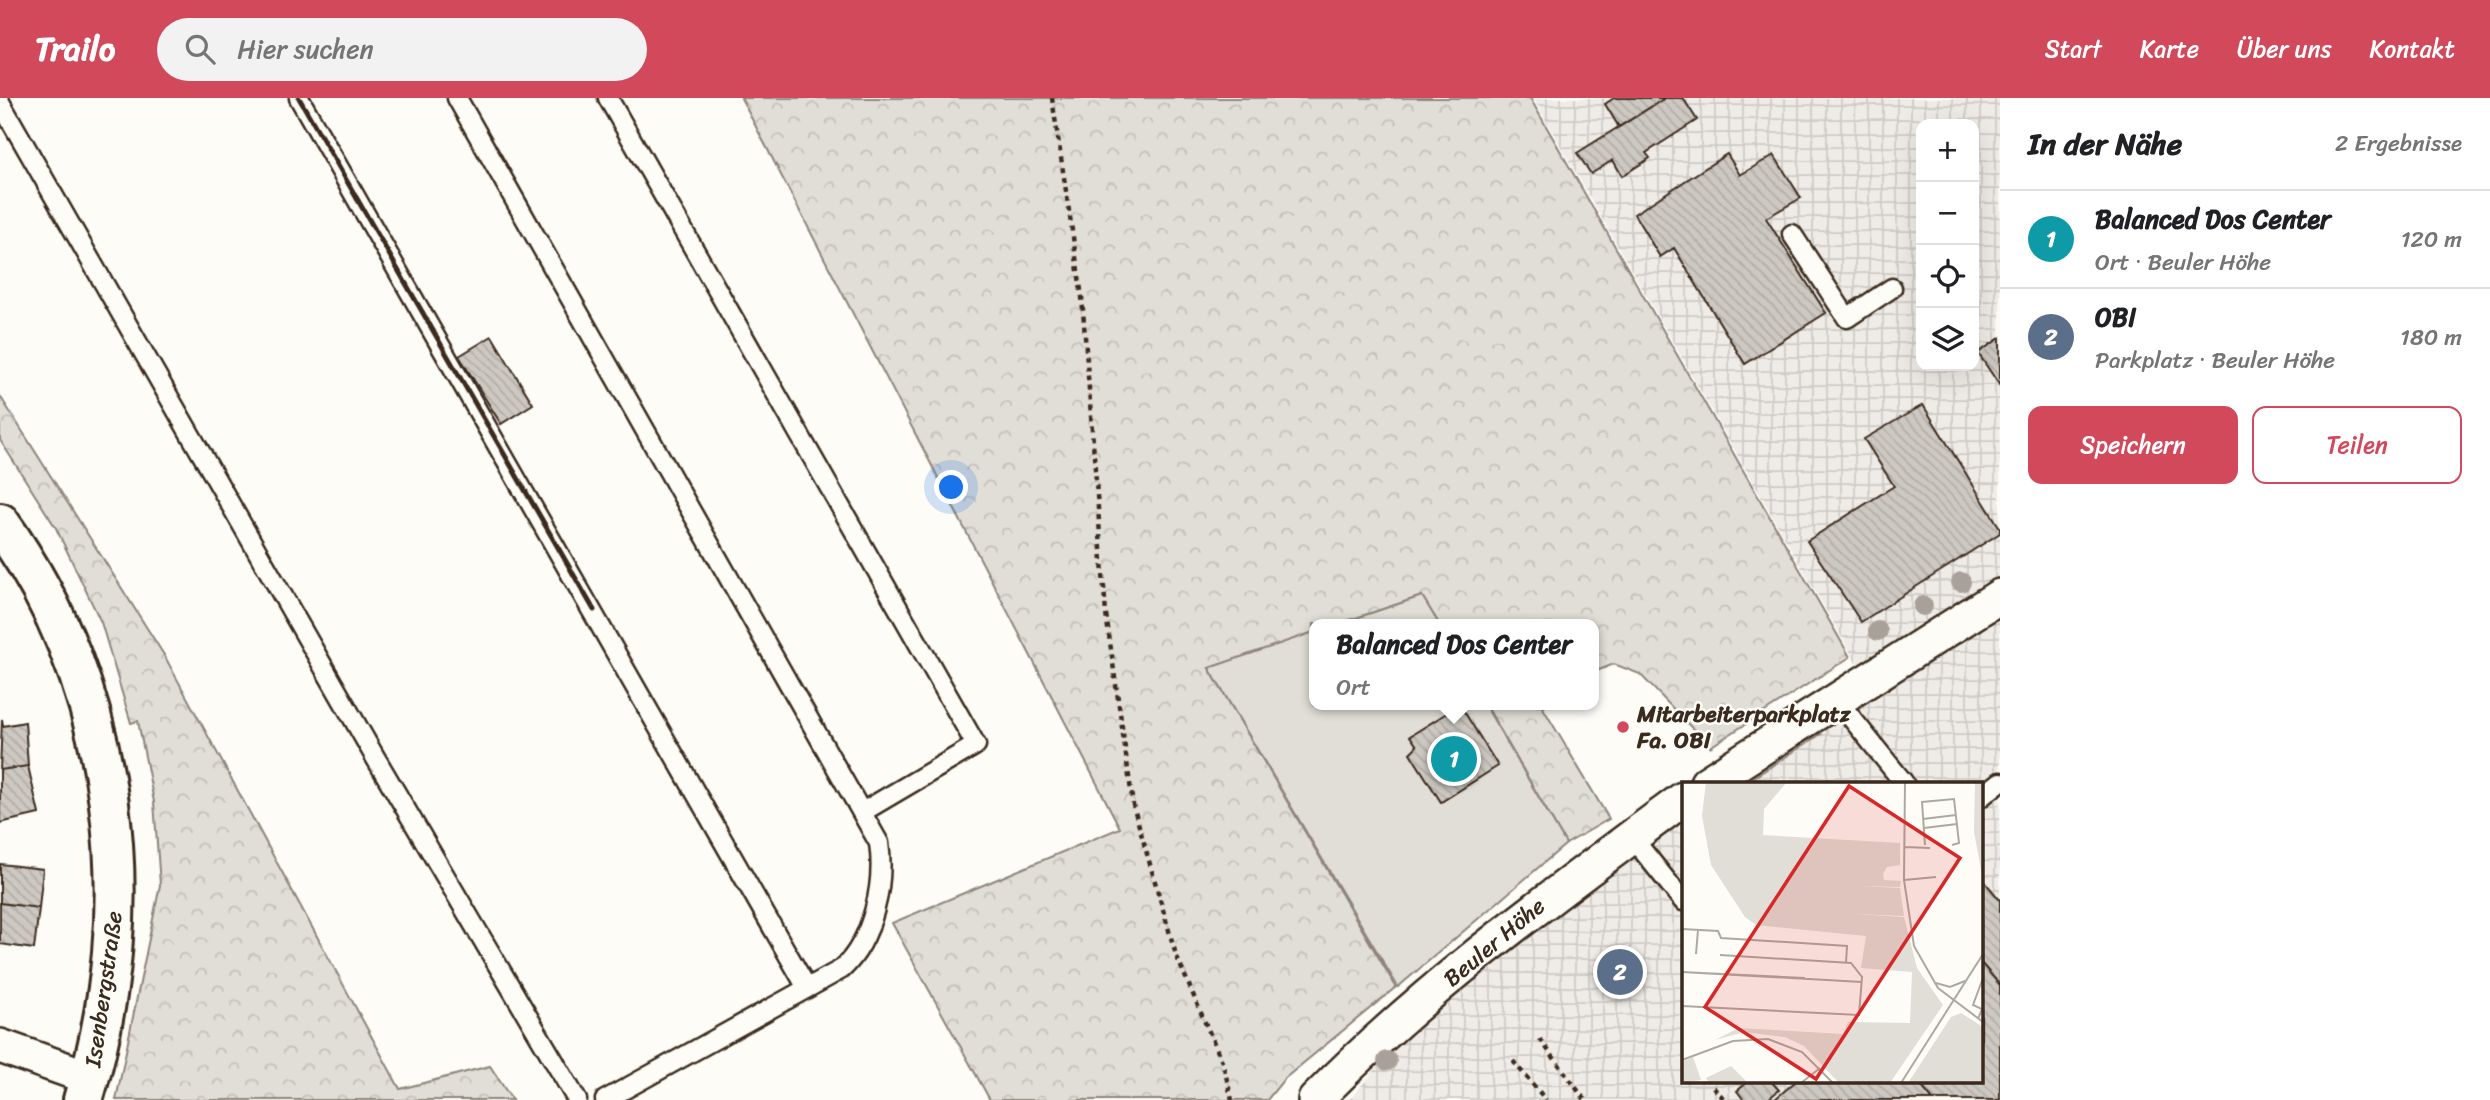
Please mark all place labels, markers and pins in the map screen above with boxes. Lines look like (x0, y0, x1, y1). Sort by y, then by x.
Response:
place label: Mitarbeiterparkplatz Fa. OBI (1636, 694, 1852, 761)
marker: Mitarbeiterparkplatz Fa. OBI (1615, 719, 1631, 735)
pin: 1 (1431, 733, 1477, 785)
pin: 2 (1597, 946, 1643, 998)

